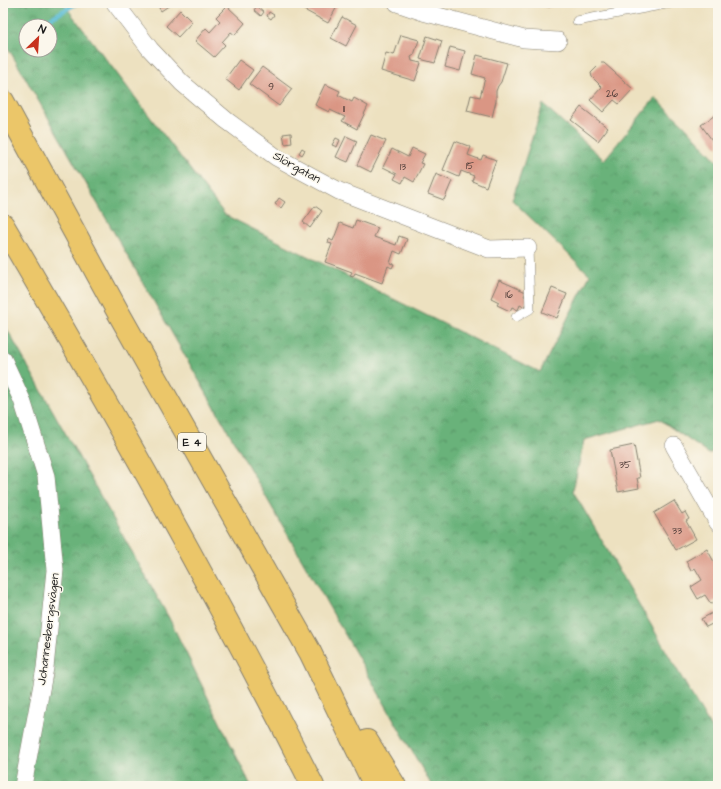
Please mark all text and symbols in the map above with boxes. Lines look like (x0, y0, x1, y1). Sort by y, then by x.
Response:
north arrow (18, 18, 58, 58)
text: N (36, 21, 48, 38)
house number: 9 (268, 80, 274, 94)
house number: 26 (606, 87, 619, 101)
house number: 11 (343, 102, 346, 116)
street label: Slörgatan (269, 147, 324, 188)
house number: 15 (466, 159, 474, 173)
house number: 13 (400, 160, 406, 174)
house number: 16 (505, 288, 513, 302)
road number: E 4 (178, 433, 206, 451)
house number: 35 (619, 458, 631, 472)
house number: 33 (672, 524, 682, 538)
street label: Johannesbergsvägen (33, 572, 65, 686)

